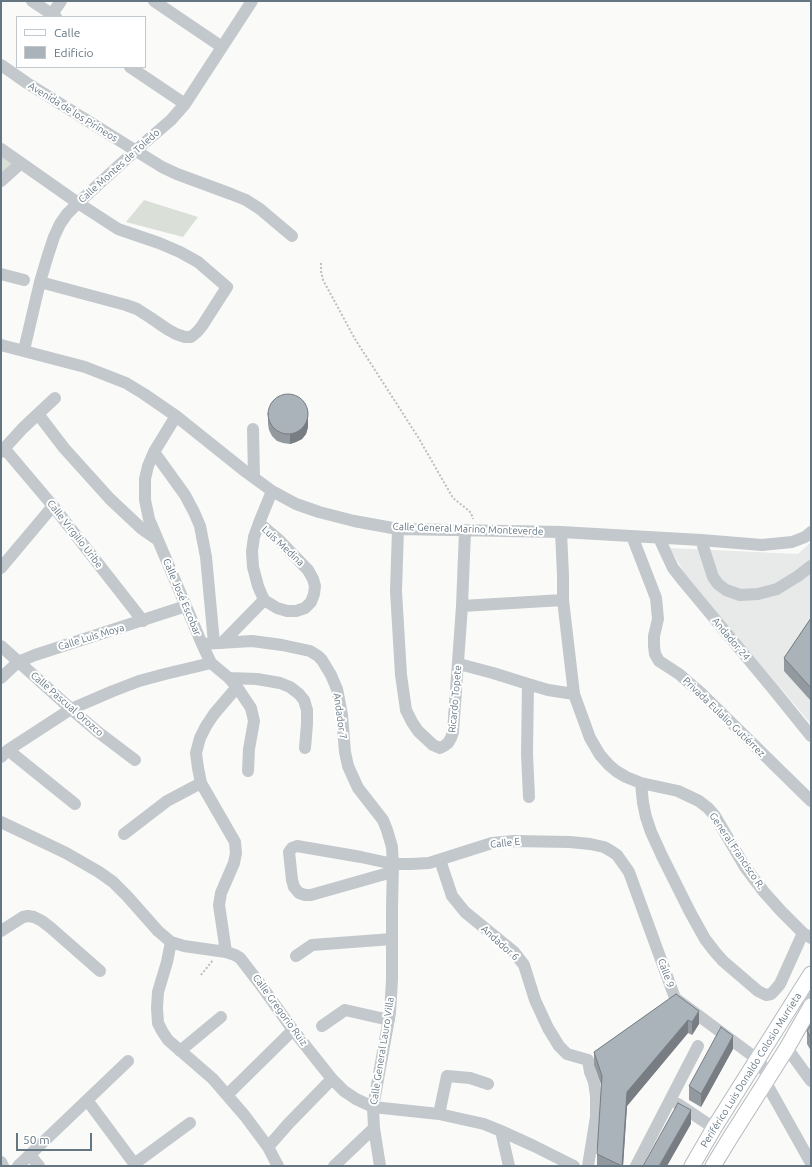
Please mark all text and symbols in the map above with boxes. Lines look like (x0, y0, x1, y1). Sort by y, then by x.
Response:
legend (16, 16, 146, 68)
text: Calle (54, 26, 80, 39)
text: Edificio (54, 46, 94, 59)
street label: Avenida de los Pirineos (26, 80, 120, 144)
street label: Calle Montes de Toledo (76, 126, 162, 206)
street label: Calle Virgilio Uribe (45, 498, 105, 570)
street label: Calle General Marino Monteverde (393, 520, 543, 538)
street label: Luis Medina (259, 523, 307, 569)
street label: Calle José Escobar (160, 557, 204, 637)
street label: Andador 24 (710, 615, 752, 663)
street label: Calle Luis Moya (56, 621, 126, 653)
street label: Ricardo Topete (446, 665, 464, 733)
street label: Calle Pascual Orozco (28, 669, 106, 739)
street label: Privada Eulalio Gutiérrez (680, 675, 768, 759)
street label: Andador 7 (331, 692, 349, 740)
street label: General Francisco R. (707, 810, 767, 892)
street label: Calle E (489, 835, 521, 851)
street label: Andador 6 (479, 923, 521, 963)
street label: Calle 9 (655, 957, 677, 989)
street label: Calle Gregorio Ruíz (250, 972, 310, 1048)
street label: Periférico Luis Donaldo Colosio Murrieta (698, 990, 804, 1150)
street label: Calle General Lauro Villa (368, 996, 396, 1106)
scale bar (18, 1125, 94, 1151)
text: 50 m (23, 1133, 50, 1146)

